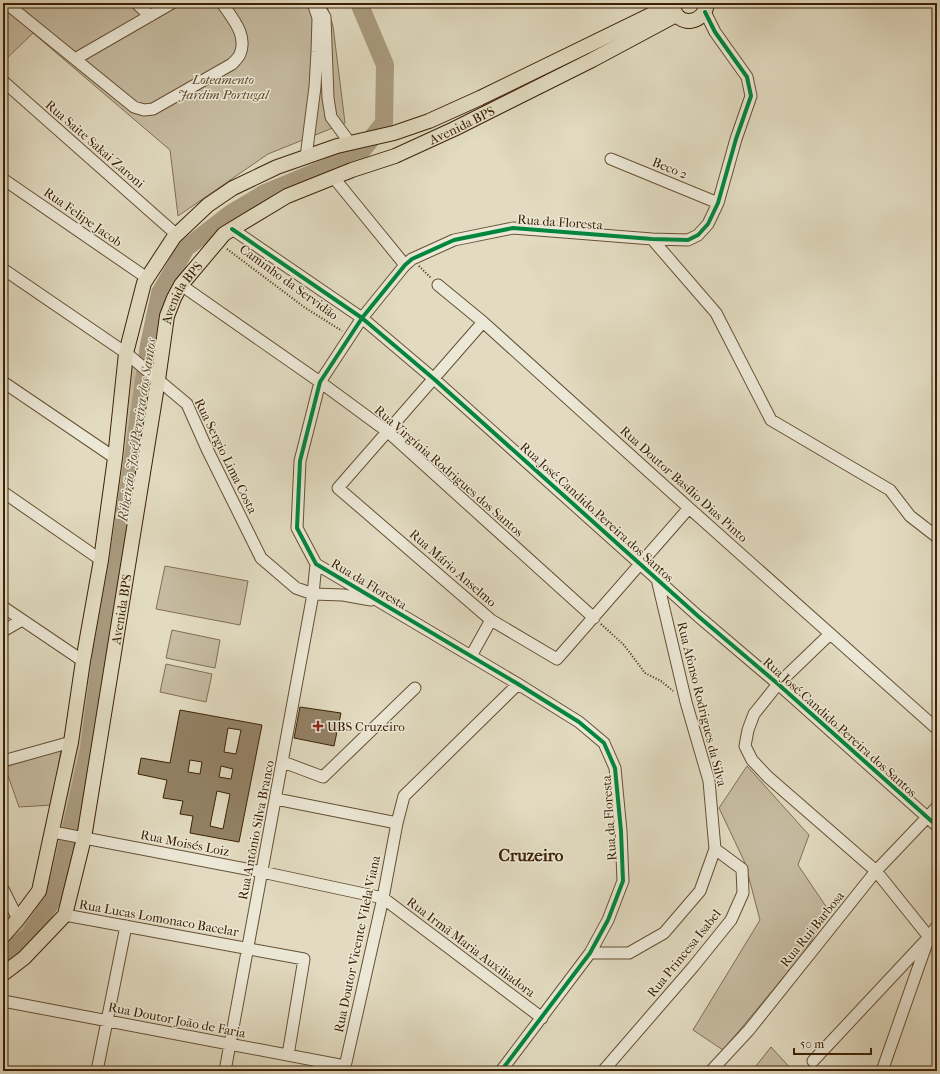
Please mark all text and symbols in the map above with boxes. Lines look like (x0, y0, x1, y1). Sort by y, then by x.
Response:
park label: Loteamento Jardim Portugal (178, 72, 270, 102)
street label: Rua Saite Sakai Zaroni (43, 97, 148, 191)
street label: Avenida BPS (426, 102, 497, 147)
street label: Beco 2 (650, 154, 690, 182)
street label: Rua Felipe Jacob (41, 184, 125, 250)
street label: Rua da Floresta (517, 212, 604, 233)
street label: Caminho da Servidão (237, 241, 342, 323)
street label: Avenida BPS (158, 258, 205, 326)
water label: Ribeirão José Pereira dos Santos (114, 337, 160, 524)
street label: Rua Sergio Lima Costa (192, 396, 261, 517)
street label: Rua Virgínia Rodrigues dos Santos (371, 402, 527, 540)
street label: Rua Doutor Basílio Dias Pinto (617, 423, 751, 545)
street label: Rua José Candido Pereira dos Santos (517, 439, 677, 585)
street label: Rua Mário Anselmo (407, 526, 500, 610)
street label: Rua da Floresta (328, 556, 410, 613)
street label: Avenida BPS (108, 573, 134, 646)
street label: Rua Afonso Rodrigues da Silva (674, 620, 730, 789)
street label: Rua José Candido Pereira dos Santos (760, 654, 920, 800)
place label: UBS Cruzeiro (327, 719, 405, 734)
marker: UBS Cruzeiro (312, 720, 324, 732)
street label: Rua Antônio Silva Branco (235, 758, 277, 901)
street label: Rua da Floresta (598, 774, 619, 861)
street label: Rua Moisés Loiz (139, 827, 231, 859)
district label: Cruzeiro (499, 845, 564, 865)
street label: Rua Doutor Vicente Vilela Viana (331, 853, 383, 1034)
street label: Rua Rui Barbosa (777, 887, 848, 970)
street label: Rua Irmã Maria Auxiliadora (404, 894, 539, 1001)
street label: Rua Lucas Lomonaco Bacelar (78, 897, 240, 940)
street label: Rua Princesa Isabel (644, 906, 724, 1000)
street label: Rua Doutor João de Faria (107, 999, 248, 1041)
scale bar (794, 1030, 871, 1056)
text: 50 m (800, 1037, 824, 1051)

